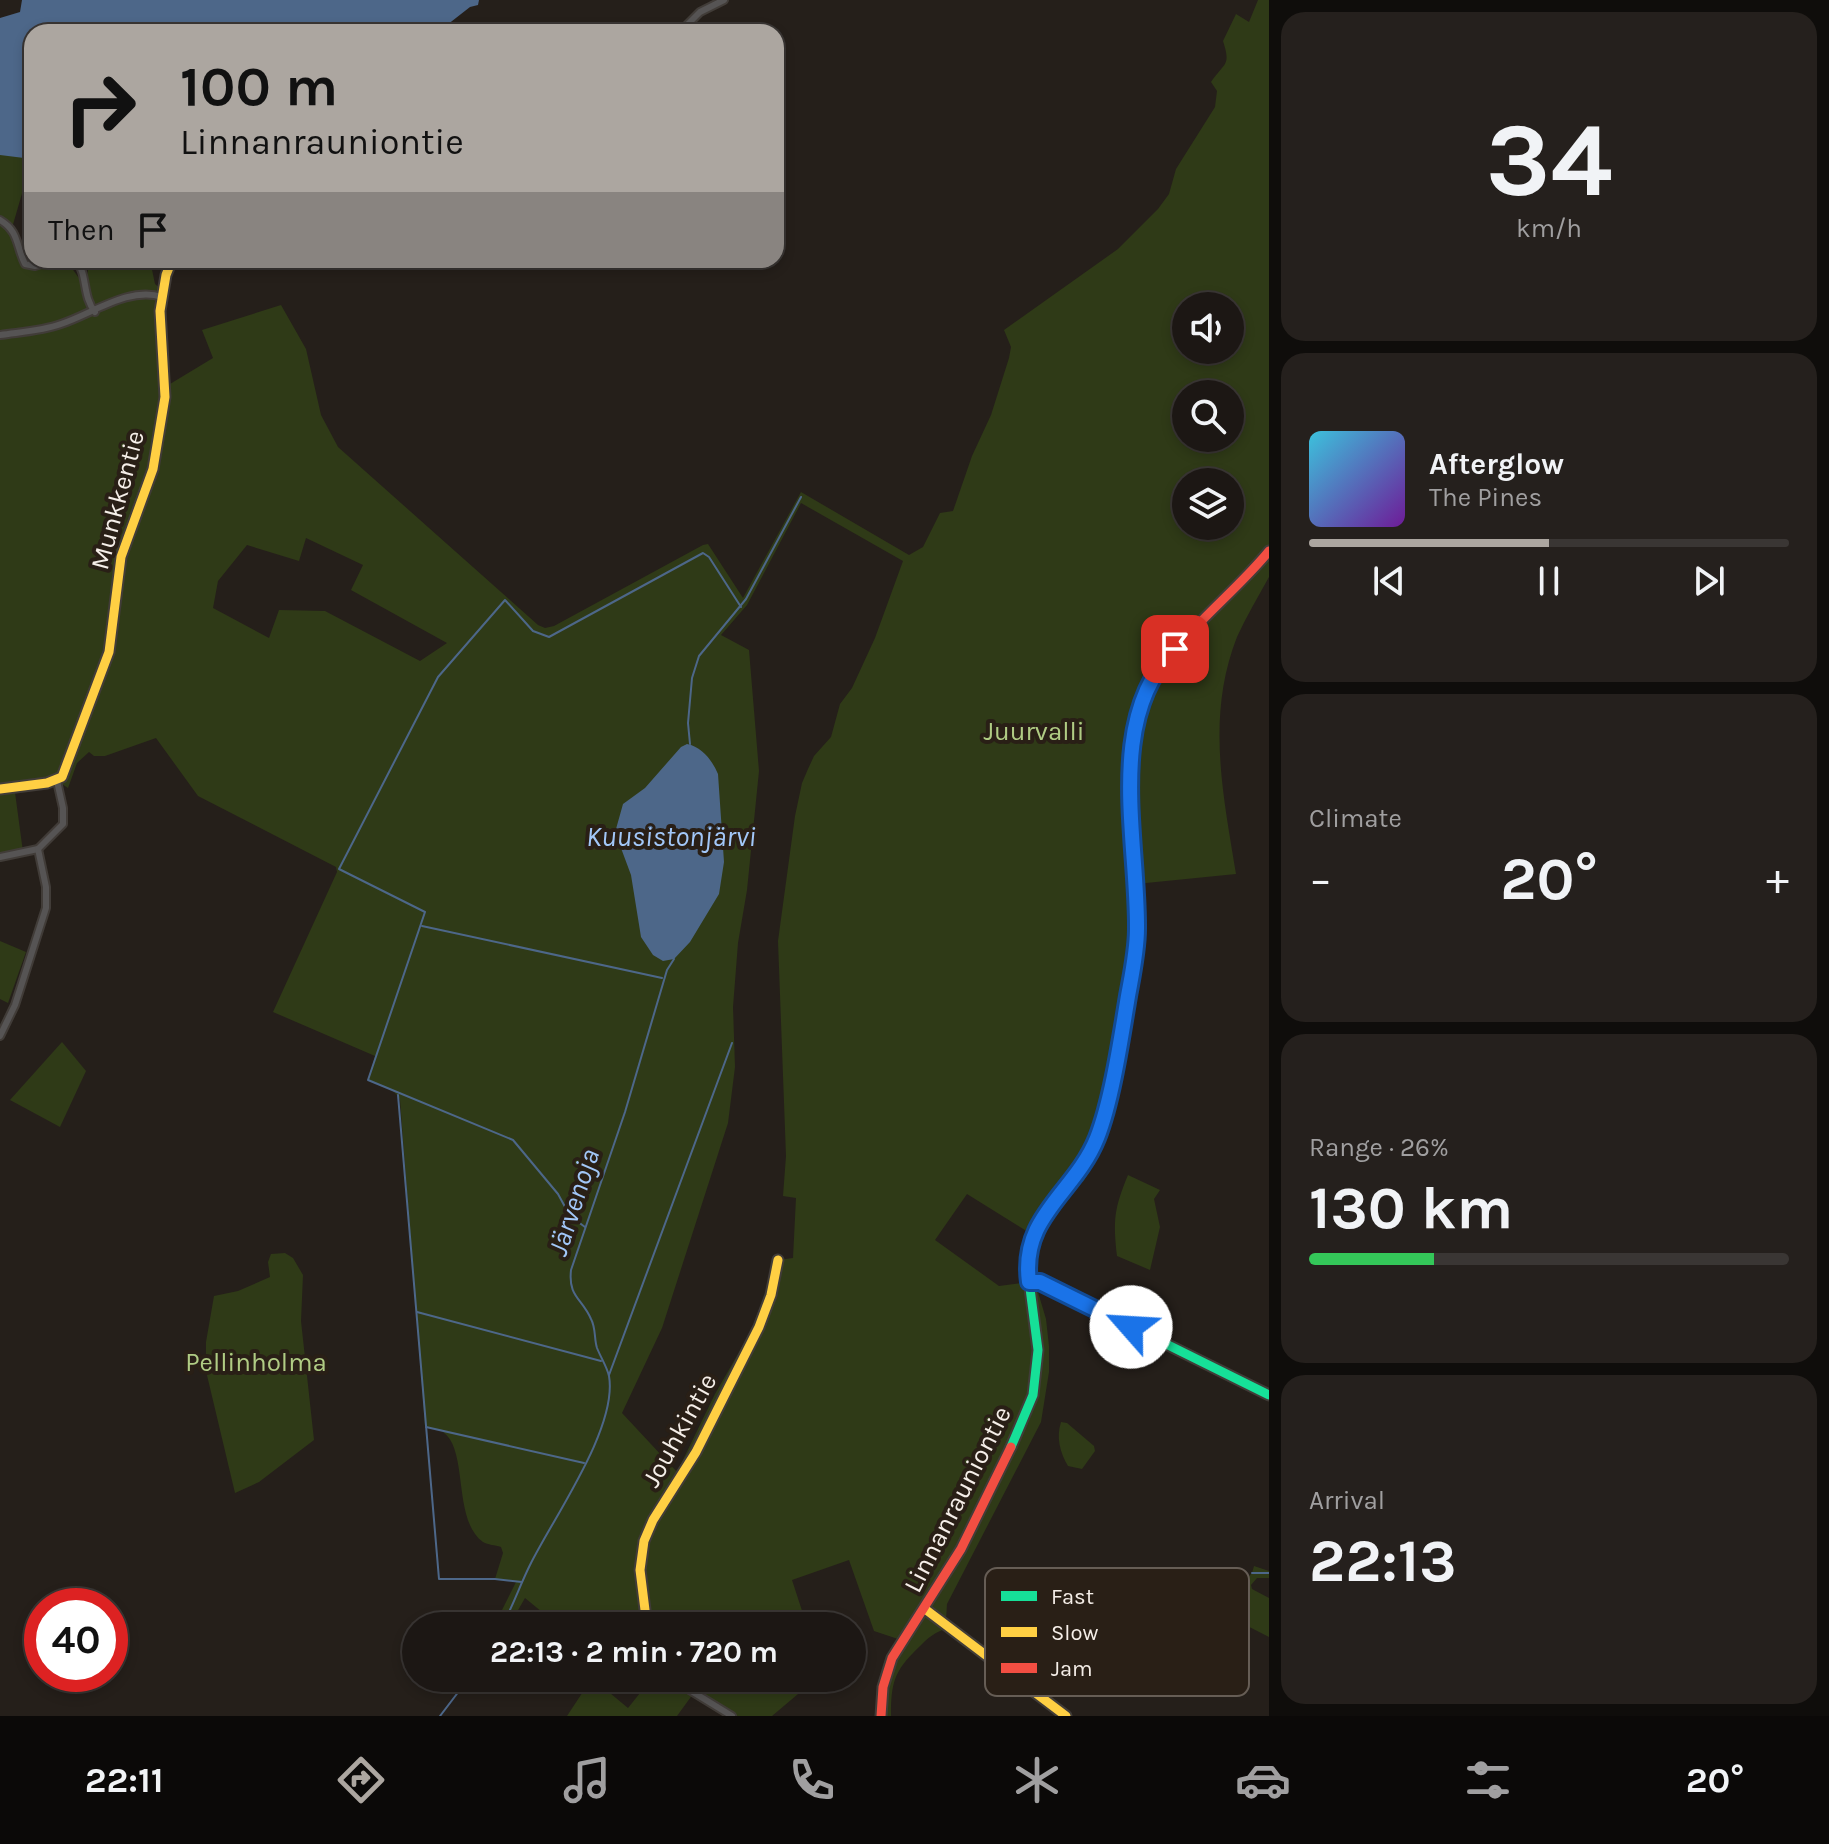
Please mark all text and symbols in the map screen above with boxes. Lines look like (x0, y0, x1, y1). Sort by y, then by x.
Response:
text: 100 m (180, 54, 338, 119)
icon: right (48, 56, 152, 160)
text: 34 (1486, 100, 1612, 221)
text: Linnanrauniontie (180, 121, 464, 163)
icon: arrive (131, 208, 175, 252)
text: Then (48, 212, 115, 248)
text: km/h (1516, 213, 1582, 244)
map controls (1172, 292, 1244, 540)
button: sound (1172, 292, 1244, 364)
button: search (1172, 380, 1244, 452)
street label: Munkkentie (84, 427, 151, 573)
text: Afterglow (1429, 446, 1564, 482)
button: layers (1172, 468, 1244, 540)
text: The Pines (1429, 482, 1542, 513)
icon: previous (1367, 559, 1411, 603)
icon: pause (1527, 559, 1571, 603)
icon: next (1687, 559, 1731, 603)
pin (1141, 615, 1209, 683)
icon: arrive (1153, 627, 1197, 671)
park label: Juurvalli (983, 716, 1085, 747)
text: Climate (1309, 803, 1402, 834)
water label: Kuusistonjärvi (586, 820, 756, 853)
text: 20° (1500, 844, 1598, 914)
text: − (1309, 854, 1332, 905)
text: + (1766, 854, 1789, 905)
text: Range · 26% (1309, 1132, 1449, 1163)
water label: Järvenoja (541, 1144, 606, 1260)
text: 130 km (1309, 1173, 1513, 1243)
position arrow (1089, 1285, 1173, 1369)
park label: Pellinholma (185, 1347, 327, 1378)
street label: Jouhkintie (636, 1368, 723, 1492)
street label: Linnanrauniontie (897, 1401, 1018, 1598)
text: Arrival (1309, 1485, 1385, 1516)
text: 22:13 (1309, 1526, 1456, 1596)
legend (985, 1568, 1249, 1696)
text: Fast (1051, 1584, 1094, 1610)
speed limit sign: 40 (24, 1588, 128, 1692)
text: Slow (1051, 1620, 1098, 1646)
text: 22:13 · 2 min · 720 m (490, 1634, 778, 1670)
text: Jam (1051, 1656, 1093, 1682)
icon: directions (333, 1752, 389, 1808)
icon: music (559, 1752, 615, 1808)
icon: phone (784, 1752, 840, 1808)
icon: climate (1009, 1752, 1065, 1808)
icon: car (1235, 1752, 1291, 1808)
icon: filters (1460, 1752, 1516, 1808)
text: 22:11 (85, 1759, 164, 1801)
text: 20° (1686, 1759, 1744, 1801)

